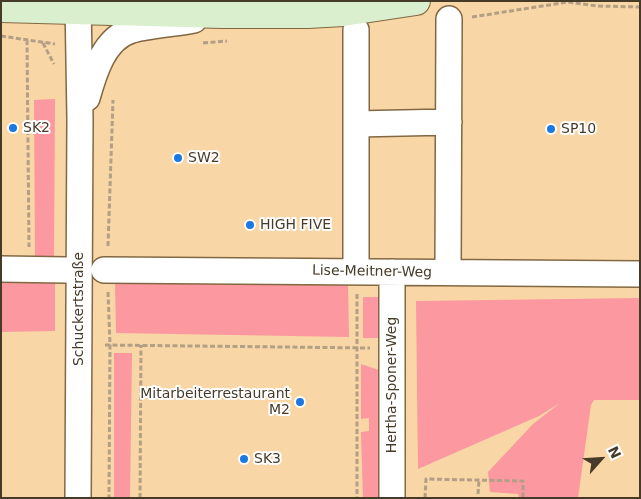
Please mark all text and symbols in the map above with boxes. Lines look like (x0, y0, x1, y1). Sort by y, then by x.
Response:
place label: SK2 (23, 120, 50, 136)
place label: SP10 (561, 121, 596, 137)
marker: SK2 (7, 122, 19, 134)
marker: SP10 (545, 123, 557, 135)
place label: SW2 (188, 150, 220, 166)
marker: SW2 (172, 152, 184, 164)
place label: HIGH FIVE (260, 217, 331, 233)
marker: HIGH FIVE (244, 219, 256, 231)
street label: Schuckertstraße (71, 252, 87, 366)
street label: Lise-Meitner-Weg (312, 263, 432, 281)
street label: Hertha-Sponer-Weg (384, 317, 400, 453)
place label: Mitarbeiterrestaurant M2 (140, 386, 290, 418)
marker: Mitarbeiterrestaurant M2 (294, 396, 306, 408)
north arrow (576, 434, 626, 484)
text: N (605, 444, 624, 461)
place label: SK3 (254, 451, 281, 467)
marker: SK3 (238, 453, 250, 465)

